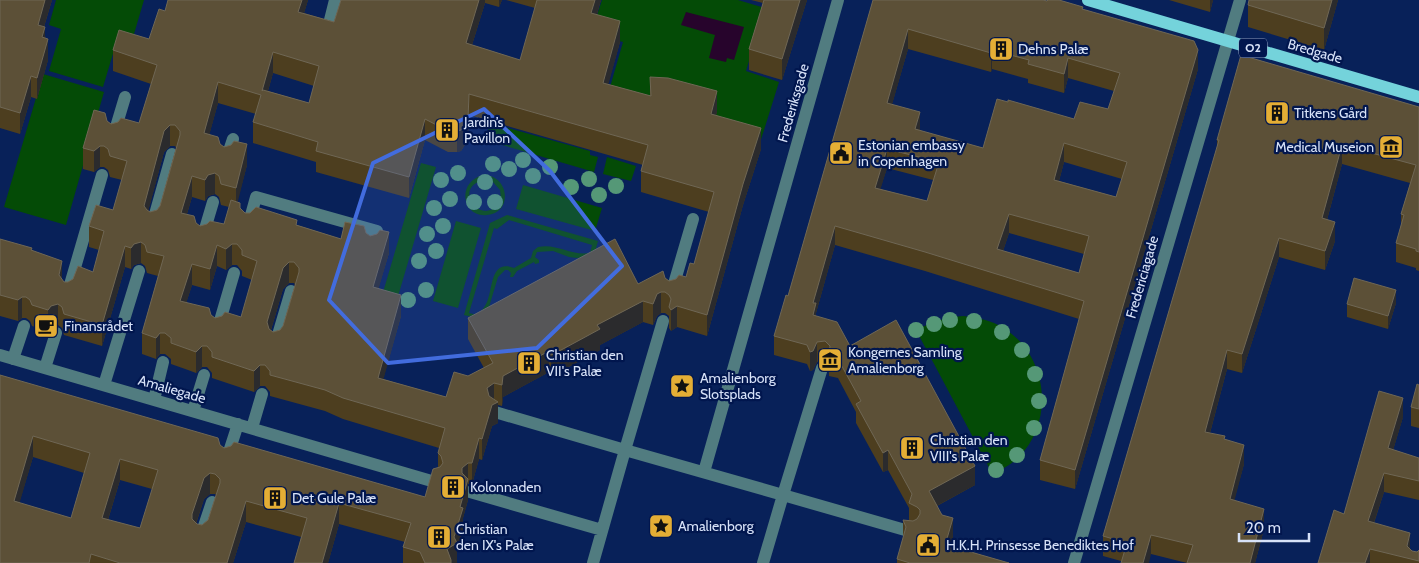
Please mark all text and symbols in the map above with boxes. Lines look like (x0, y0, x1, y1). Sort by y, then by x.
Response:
street label: Bredgade (1286, 35, 1344, 67)
building icon: Dehns Palæ (988, 36, 1014, 62)
road number: O2 (1239, 38, 1267, 58)
place label: Dehns Palæ (1018, 40, 1088, 58)
street label: Frederiksgade (773, 62, 813, 144)
building icon: Titkens Gård (1264, 100, 1290, 126)
place label: Titkens Gård (1294, 104, 1367, 122)
place label: Jardin’s Pavillon (463, 113, 510, 147)
building icon: Jardin’s Pavillon (434, 117, 460, 143)
museum icon: Medical Museion (1378, 134, 1404, 160)
place label: Estonian embassy in Copenhagen (858, 136, 965, 170)
place label: Medical Museion (1275, 138, 1374, 156)
public building icon: Estonian embassy in Copenhagen (828, 140, 854, 166)
street label: Fredericiagade (1122, 234, 1162, 320)
cafe icon: Finansrådet (33, 313, 59, 339)
place label: Finansrådet (64, 317, 133, 335)
place label: Kongernes Samling Amalienborg (848, 343, 963, 377)
place label: Christian den VII's Palæ (546, 346, 624, 380)
museum icon: Kongernes Samling Amalienborg (817, 347, 843, 373)
building icon: Christian den VII's Palæ (516, 350, 542, 376)
place label: Amalienborg Slotsplads (700, 369, 777, 403)
street label: Amaliegade (136, 371, 208, 407)
place icon: Amalienborg Slotsplads (669, 373, 695, 399)
place label: Christian den VIII's Palæ (930, 431, 1008, 465)
building icon: Christian den VIII's Palæ (899, 435, 925, 461)
building icon: Kolonnaden (440, 474, 466, 500)
place label: Kolonnaden (470, 478, 541, 496)
building icon: Det Gule Palæ (262, 485, 288, 511)
place label: Det Gule Palæ (292, 489, 376, 507)
scale bar (1239, 510, 1309, 542)
place icon: Amalienborg (648, 513, 674, 539)
place label: Amalienborg (678, 517, 755, 535)
text: 20 m (1246, 519, 1281, 537)
place label: Christian den IX's Palæ (456, 520, 534, 554)
building icon: Christian den IX's Palæ (426, 524, 452, 550)
public building icon: H.K.H. Prinsesse Benediktes Hof (915, 532, 941, 558)
place label: H.K.H. Prinsesse Benediktes Hof (946, 536, 1134, 554)

